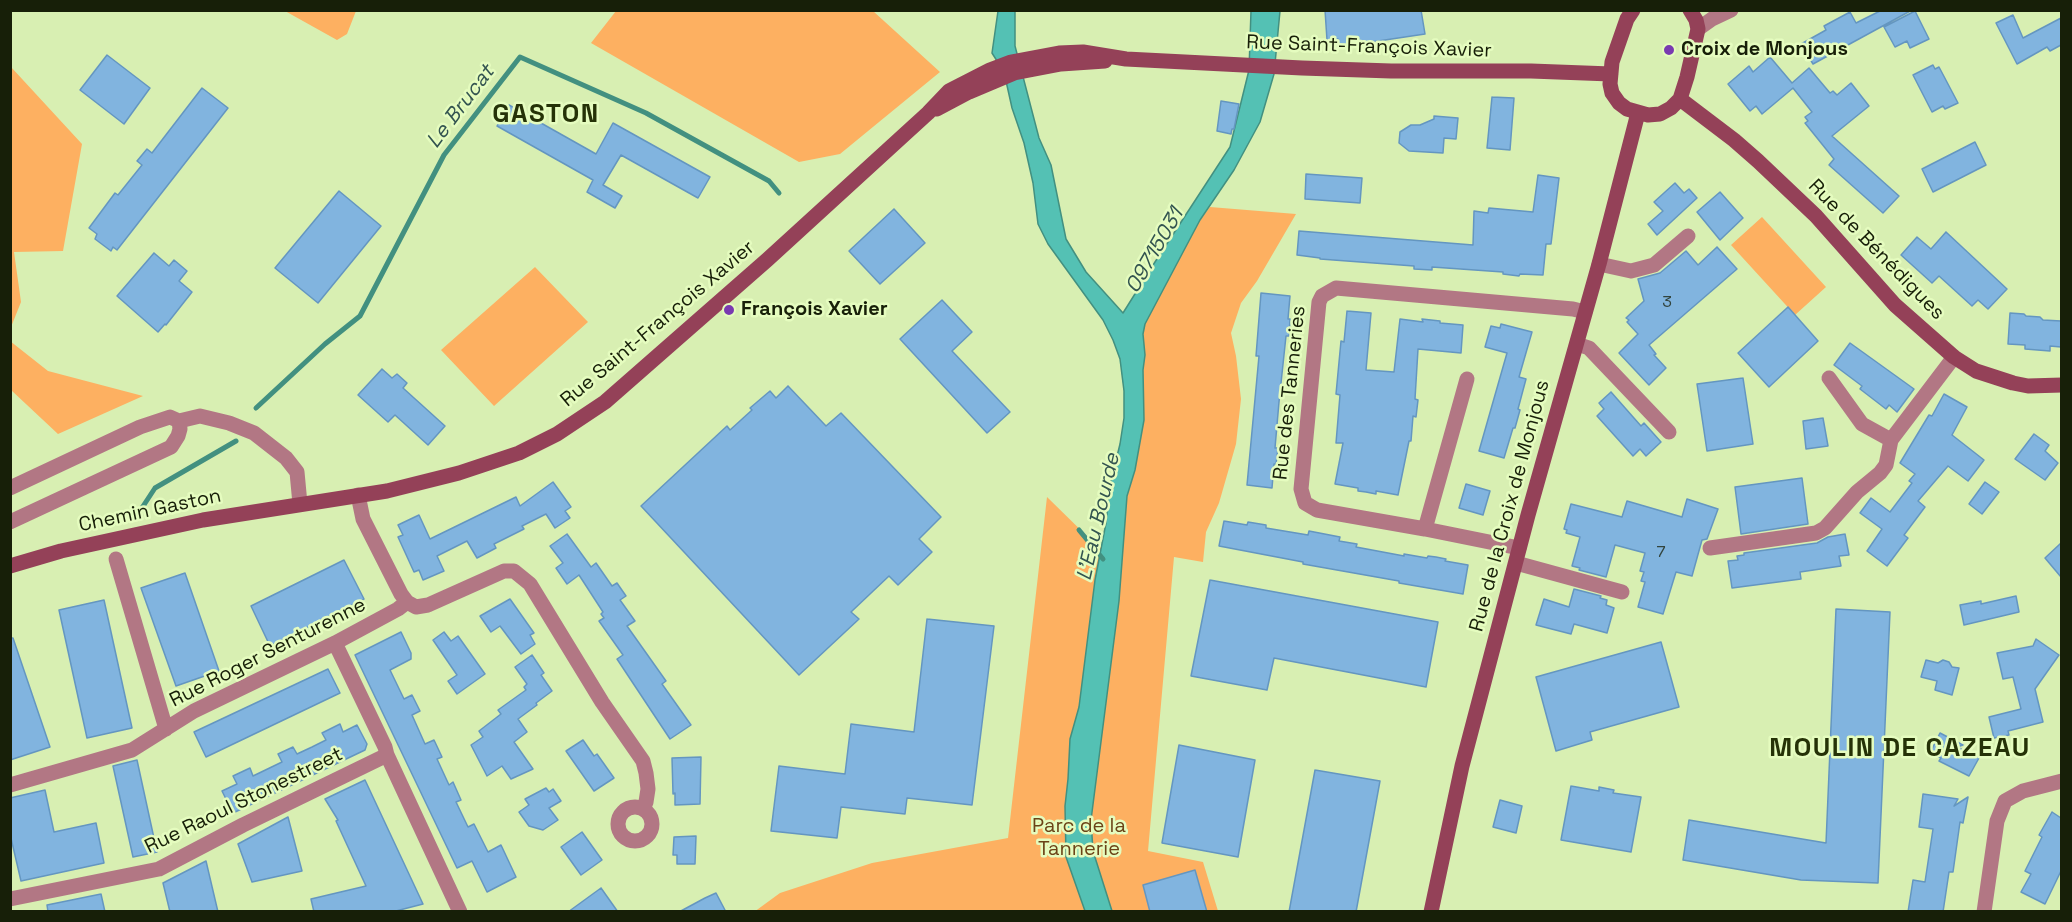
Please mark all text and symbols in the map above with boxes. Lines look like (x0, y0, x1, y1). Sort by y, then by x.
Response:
street label: Rue Saint-François Xavier (1246, 31, 1492, 63)
place label: Croix de Monjous (1681, 38, 1848, 62)
marker: Croix de Monjous (1662, 43, 1676, 57)
water label: Le Brucat (422, 60, 500, 154)
district label: GASTON (492, 99, 600, 131)
street label: Rue de Bénédigues (1803, 175, 1949, 325)
water label: O9715031 (1121, 204, 1189, 298)
street label: Rue Saint-François Xavier (556, 236, 760, 412)
house number: 3 (1662, 293, 1672, 313)
place label: François Xavier (741, 298, 888, 322)
marker: François Xavier (722, 303, 736, 317)
street label: Rue des Tanneries (1269, 305, 1311, 481)
street label: Rue de la Croix de Monjous (1465, 378, 1555, 634)
water label: L'Eau Bourde (1072, 451, 1126, 583)
street label: Chemin Gaston (77, 484, 223, 538)
house number: 7 (1656, 543, 1666, 563)
street label: Rue Roger Senturenne (166, 593, 370, 713)
district label: MOULIN DE CAZEAU (1769, 733, 2031, 765)
street label: Rue Raoul Stonestreet (141, 743, 347, 859)
park label: Parc de la Tannerie (1032, 815, 1126, 862)

